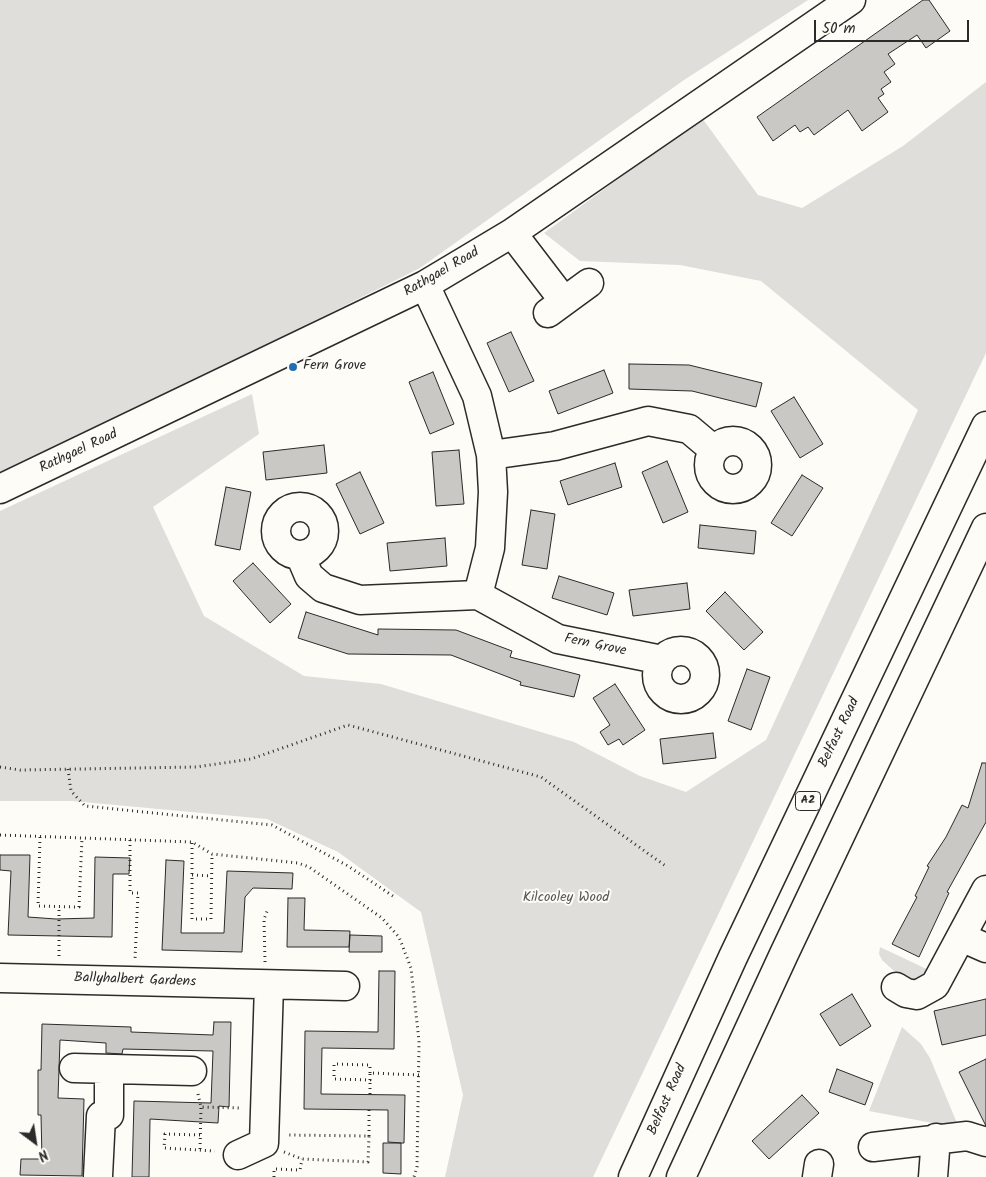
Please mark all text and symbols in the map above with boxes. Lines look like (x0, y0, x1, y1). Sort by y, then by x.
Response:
scale bar (816, 10, 971, 42)
text: 50 m (822, 17, 856, 41)
street label: Rathgael Road (401, 245, 483, 301)
place label: Fern Grove (303, 359, 366, 375)
marker: Fern Grove (287, 361, 299, 373)
street label: Rathgael Road (37, 427, 121, 477)
street label: Fern Grove (562, 631, 628, 661)
street label: Belfast Road (816, 695, 864, 771)
road number: A2 (796, 791, 820, 810)
park label: Kilcooley Wood (523, 891, 609, 907)
street label: Ballyhalbert Gardens (74, 970, 196, 992)
street label: Belfast Road (645, 1062, 691, 1138)
north arrow (10, 1117, 60, 1167)
text: N (33, 1143, 52, 1167)

